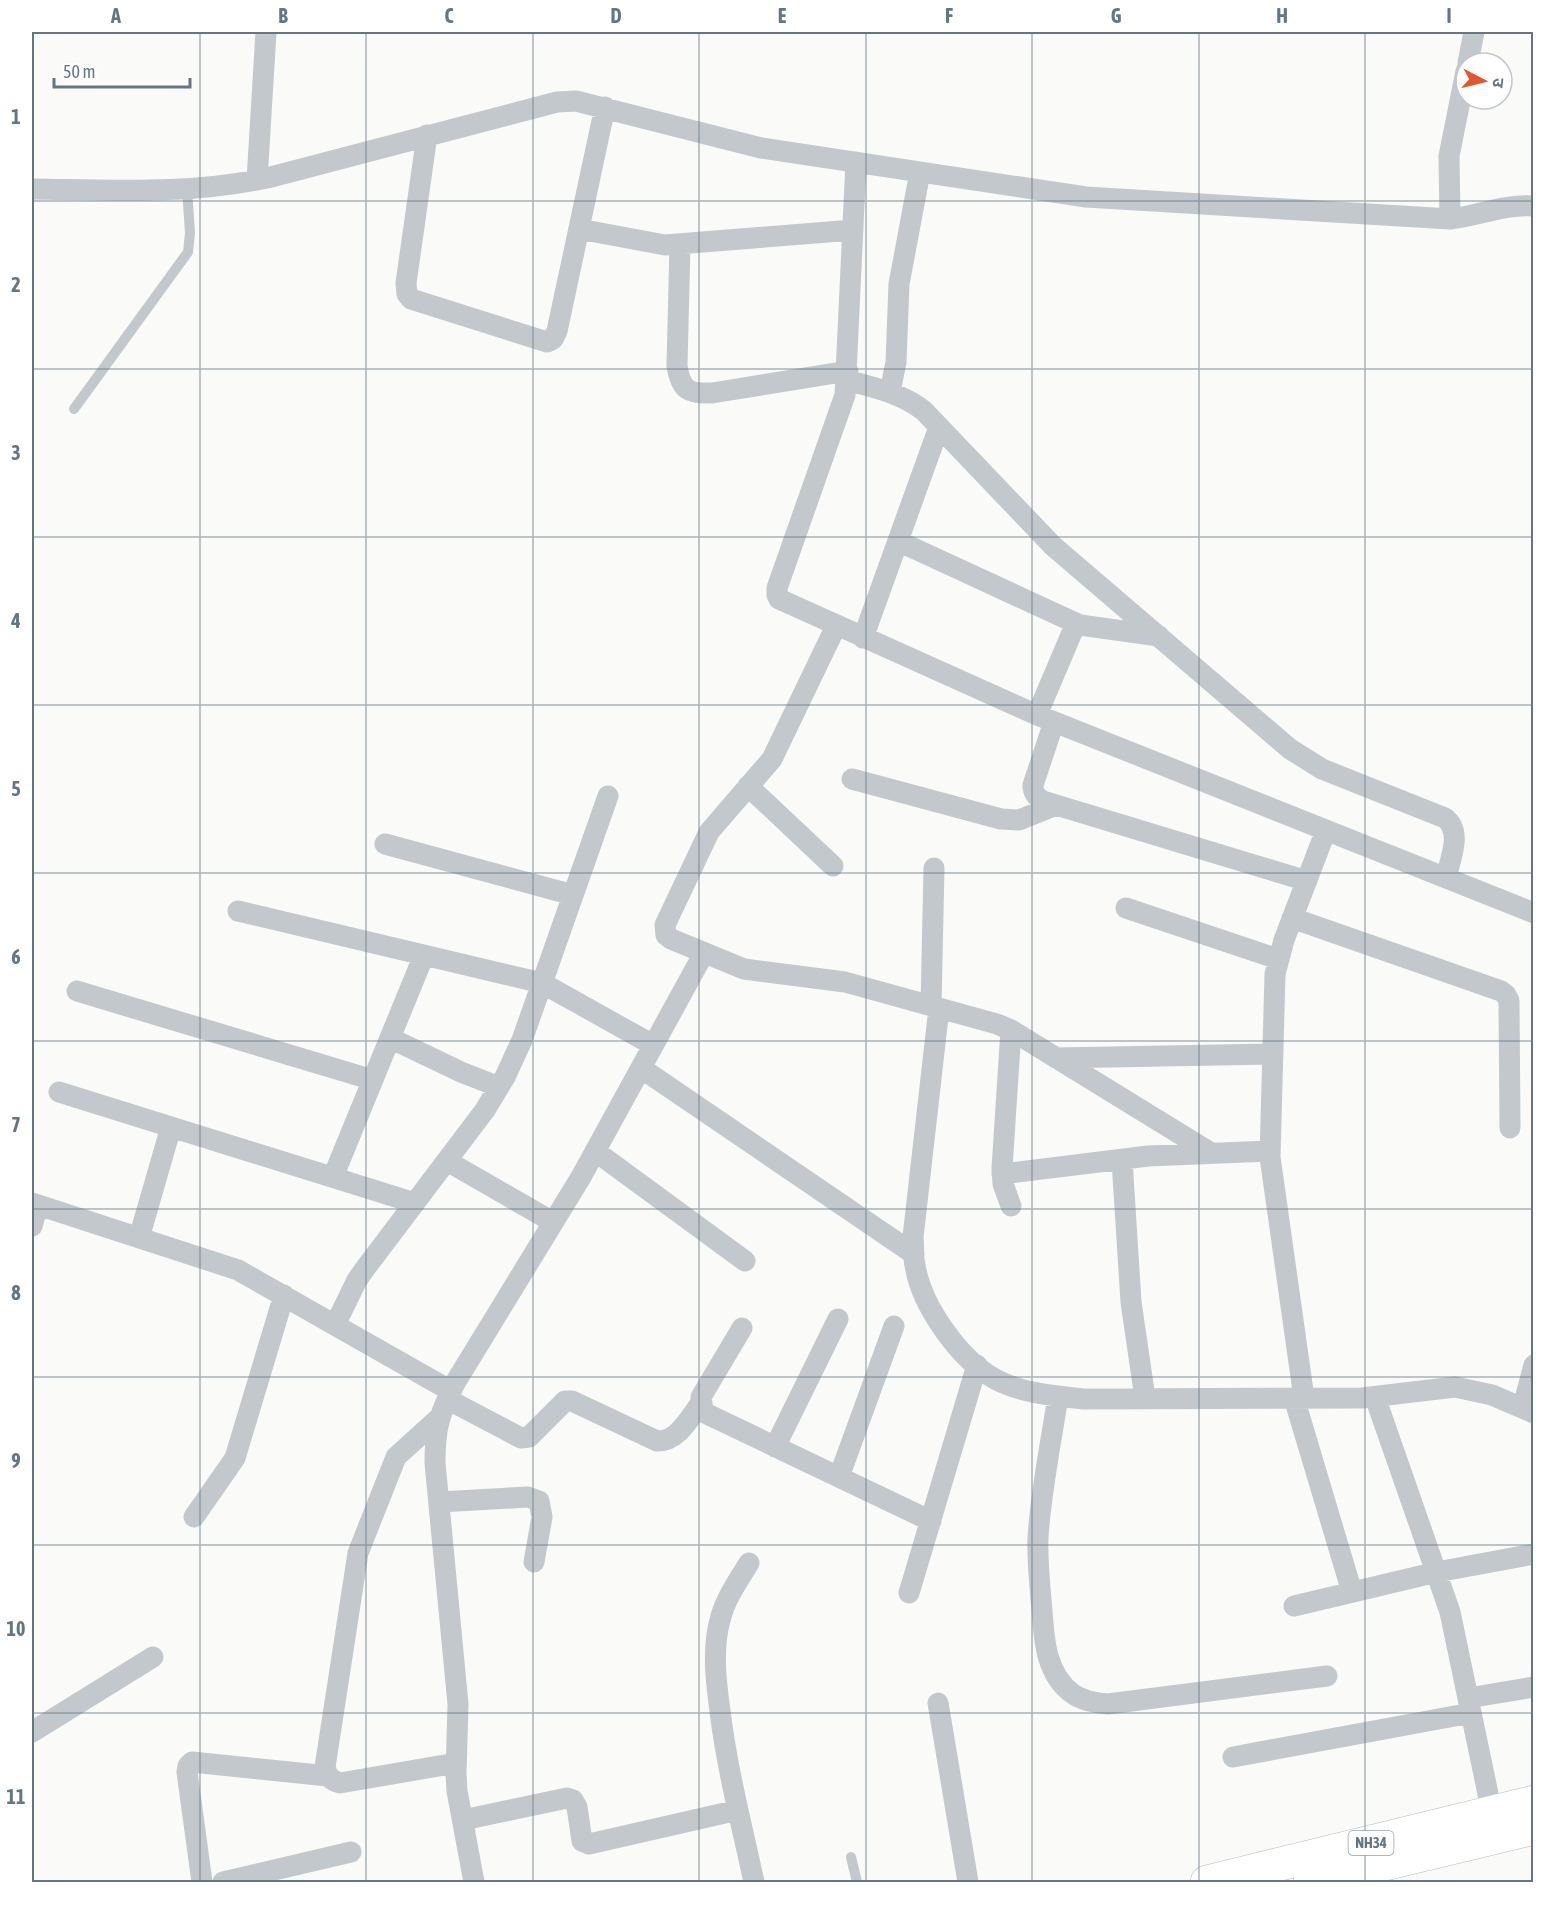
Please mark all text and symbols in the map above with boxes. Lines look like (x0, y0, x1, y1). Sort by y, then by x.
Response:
text: A (110, 4, 121, 27)
text: B (278, 4, 288, 27)
text: C (445, 4, 454, 27)
text: D (610, 4, 622, 27)
text: E (778, 4, 787, 27)
text: F (945, 4, 953, 27)
text: G (1111, 4, 1122, 27)
text: H (1276, 4, 1288, 27)
text: I (1446, 4, 1452, 27)
scale bar (54, 51, 190, 89)
north arrow (1454, 51, 1514, 111)
text: 50 m (63, 61, 95, 82)
text: उ (1489, 77, 1508, 89)
text: 1 (11, 105, 21, 128)
text: 2 (11, 273, 21, 296)
text: 3 (11, 441, 21, 464)
text: 4 (10, 609, 21, 632)
text: 5 (11, 777, 21, 800)
text: 6 (11, 945, 21, 968)
text: 7 (11, 1113, 21, 1136)
text: 8 (11, 1281, 21, 1304)
text: 9 (11, 1449, 21, 1472)
text: 10 (7, 1617, 25, 1640)
text: 11 (7, 1785, 25, 1808)
road number: NH34 (1348, 1831, 1394, 1855)

